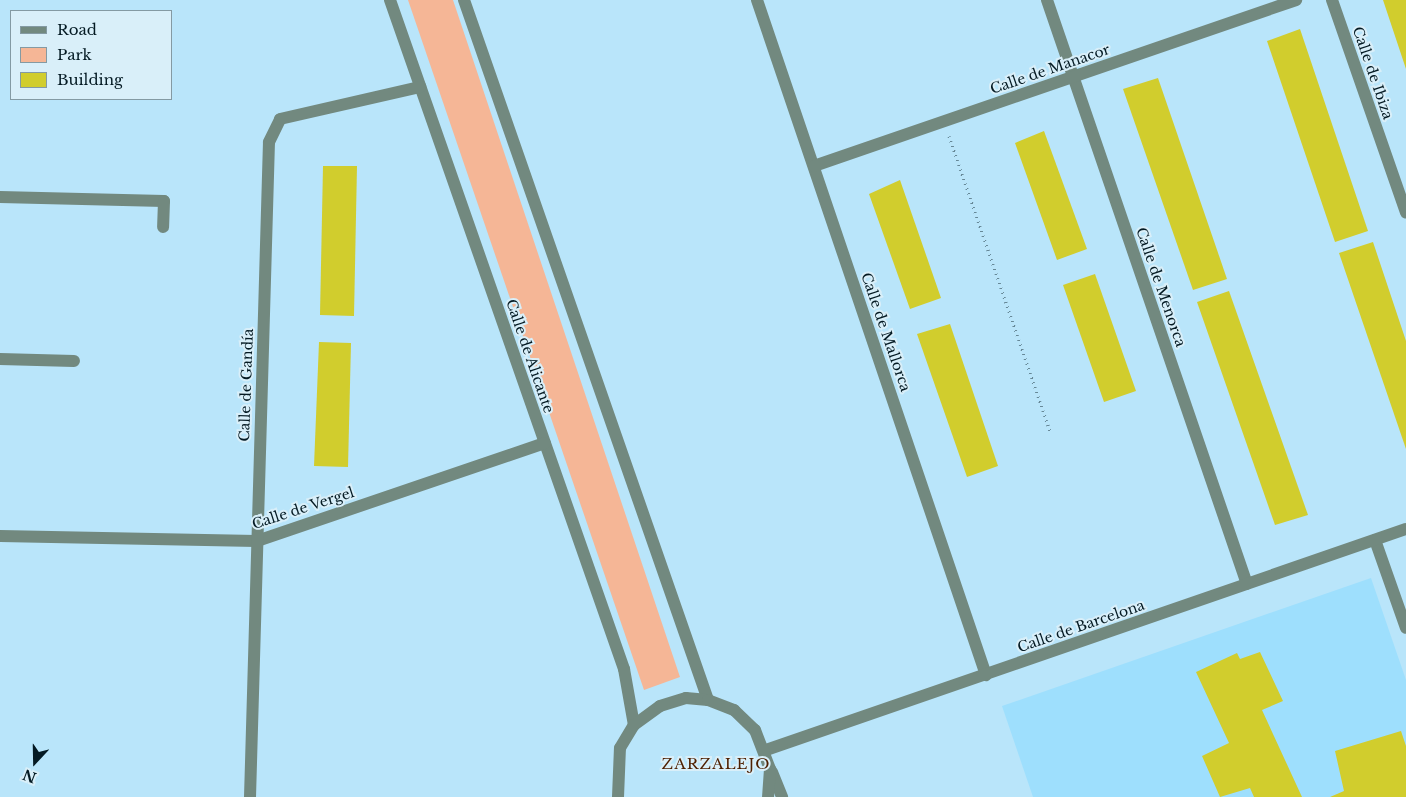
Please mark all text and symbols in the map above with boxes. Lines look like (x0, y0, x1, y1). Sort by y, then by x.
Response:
legend (10, 10, 172, 100)
text: Road (57, 20, 97, 39)
street label: Calle de Ibiza (1349, 24, 1397, 122)
street label: Calle de Manacor (988, 41, 1112, 97)
text: Park (57, 45, 92, 64)
text: Building (57, 70, 123, 89)
street label: Calle de Menorca (1133, 225, 1189, 349)
street label: Calle de Mallorca (858, 270, 914, 394)
street label: Calle de Alicante (503, 297, 557, 415)
street label: Calle de Gandía (236, 328, 256, 442)
street label: Calle de Vergel (250, 483, 356, 533)
street label: Calle de Barcelona (1015, 596, 1147, 656)
north arrow (10, 737, 60, 787)
district label: ZARZALEJO (660, 755, 772, 773)
text: N (20, 765, 39, 787)

